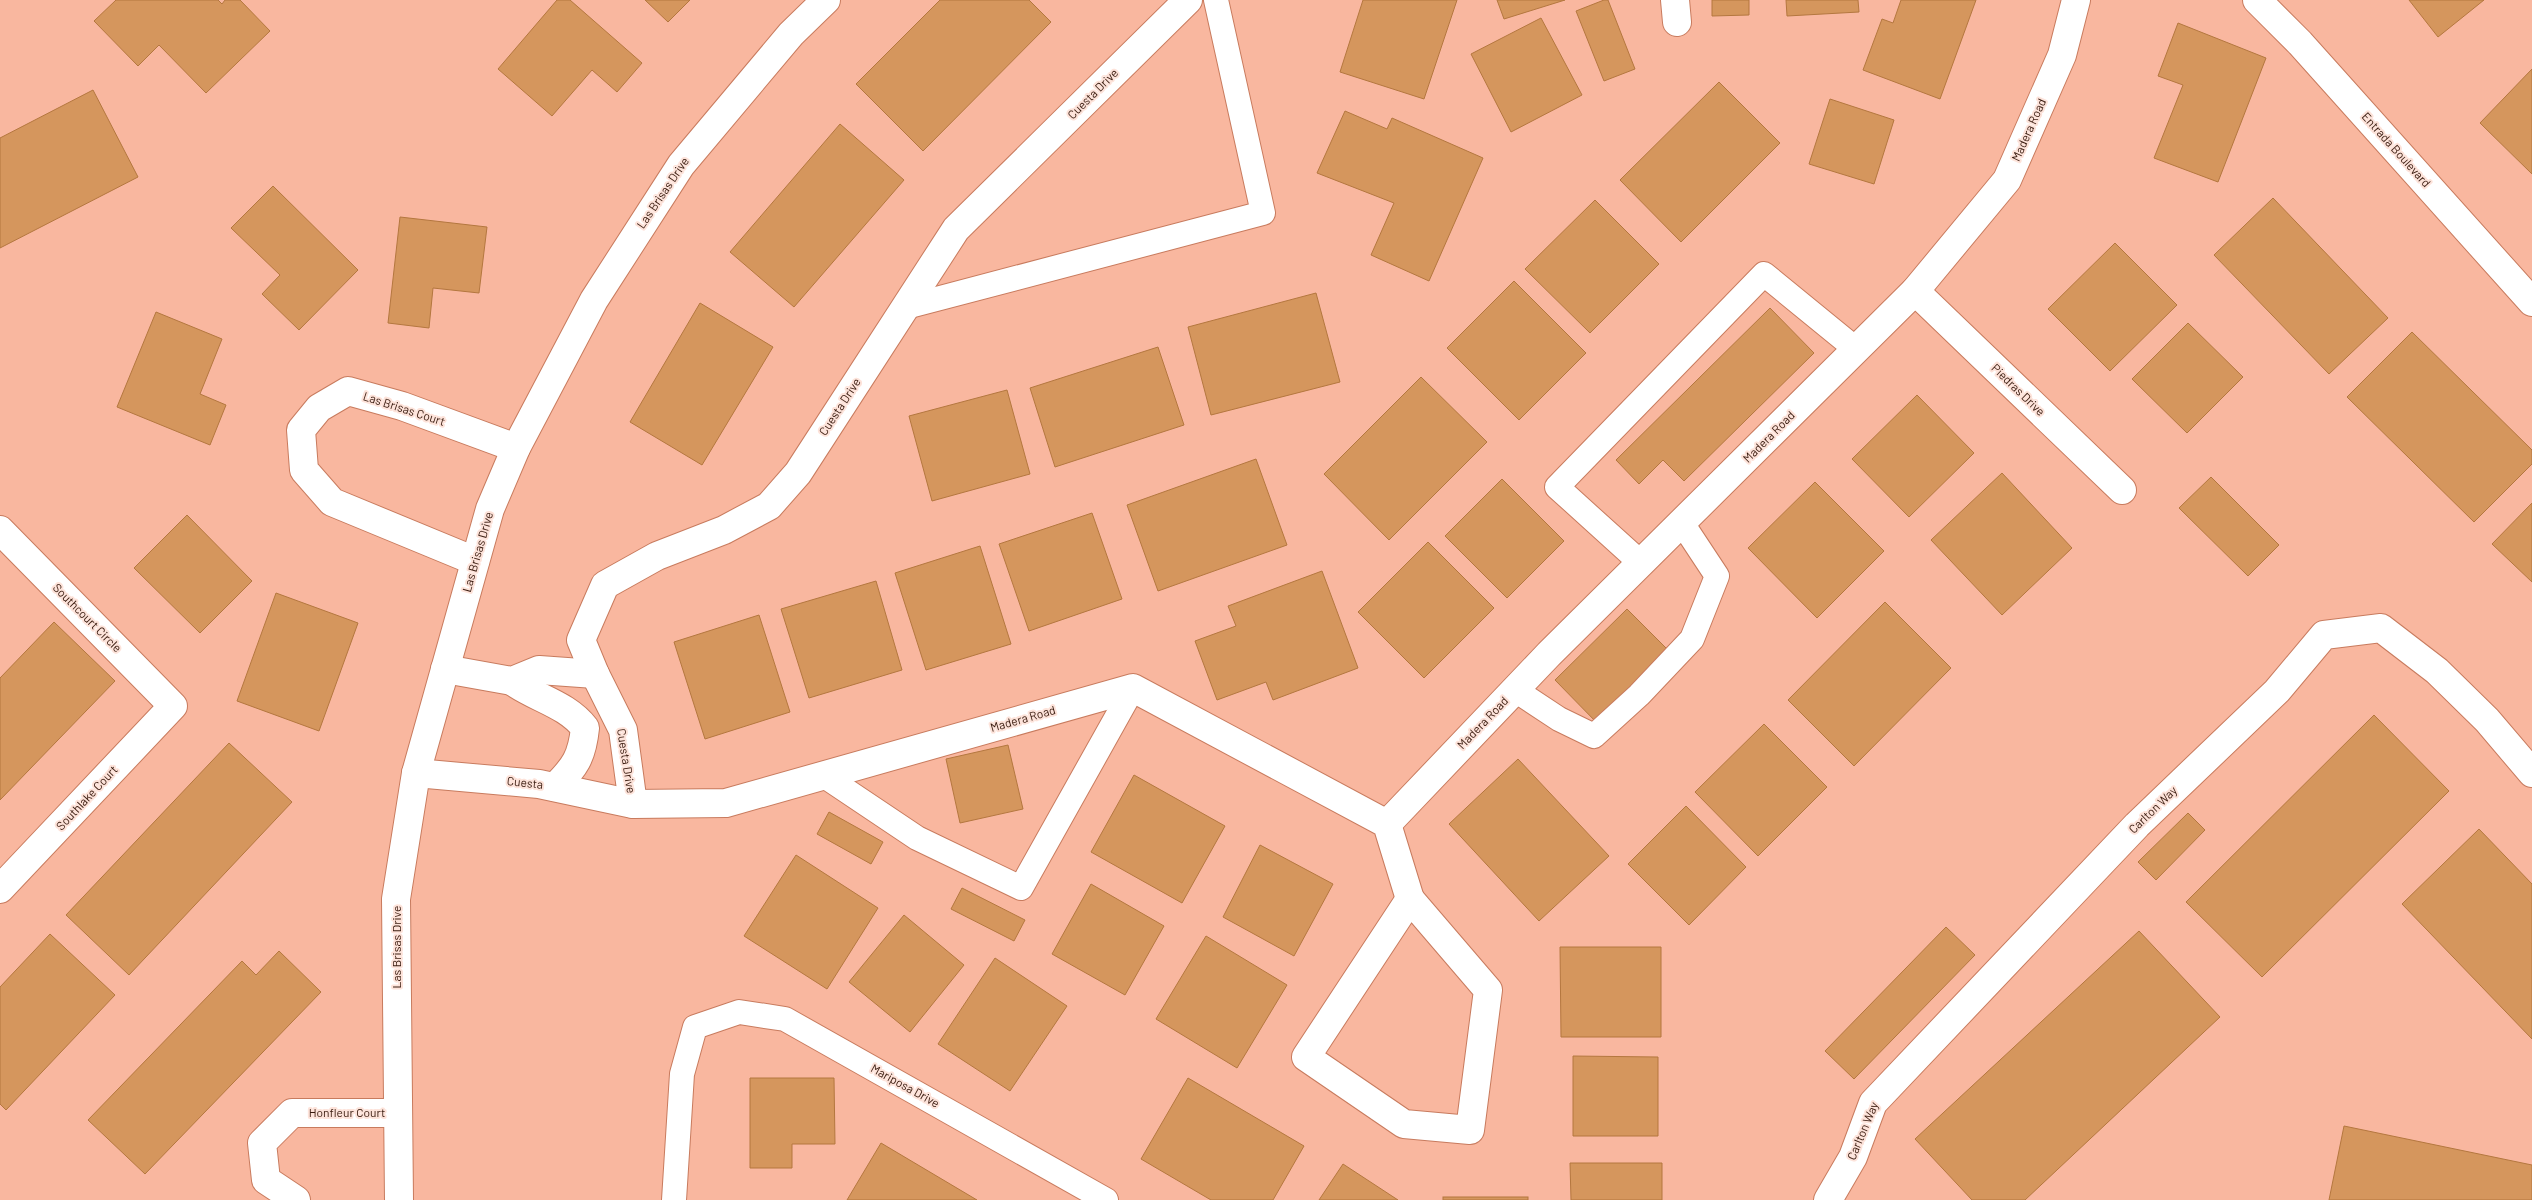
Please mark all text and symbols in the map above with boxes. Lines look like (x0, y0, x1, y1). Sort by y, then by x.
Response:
street label: Cuesta Drive (1064, 65, 1120, 121)
street label: Madera Road (2008, 96, 2048, 163)
street label: Entrada Boulevard (2360, 109, 2434, 190)
street label: Las Brisas Drive (633, 154, 691, 231)
street label: Piedras Drive (1989, 360, 2048, 418)
street label: Cuesta Drive (815, 375, 863, 438)
street label: Las Brisas Court (362, 388, 447, 428)
street label: Madera Road (1740, 408, 1797, 465)
street label: Las Brisas Drive (459, 510, 495, 593)
street label: Southcourt Circle (50, 580, 125, 655)
street label: Madera Road (1454, 693, 1511, 751)
street label: Madera Road (989, 702, 1057, 734)
street label: Cuesta Drive (615, 727, 639, 794)
street label: Southlake Court (53, 762, 120, 833)
street label: Cuesta (506, 773, 544, 791)
street label: Carlton Way (2125, 783, 2180, 836)
street label: Las Brisas Drive (389, 906, 403, 988)
street label: Mariposa Drive (869, 1061, 942, 1110)
street label: Carlton Way (1844, 1099, 1881, 1162)
street label: Honfleur Court (309, 1105, 385, 1119)

